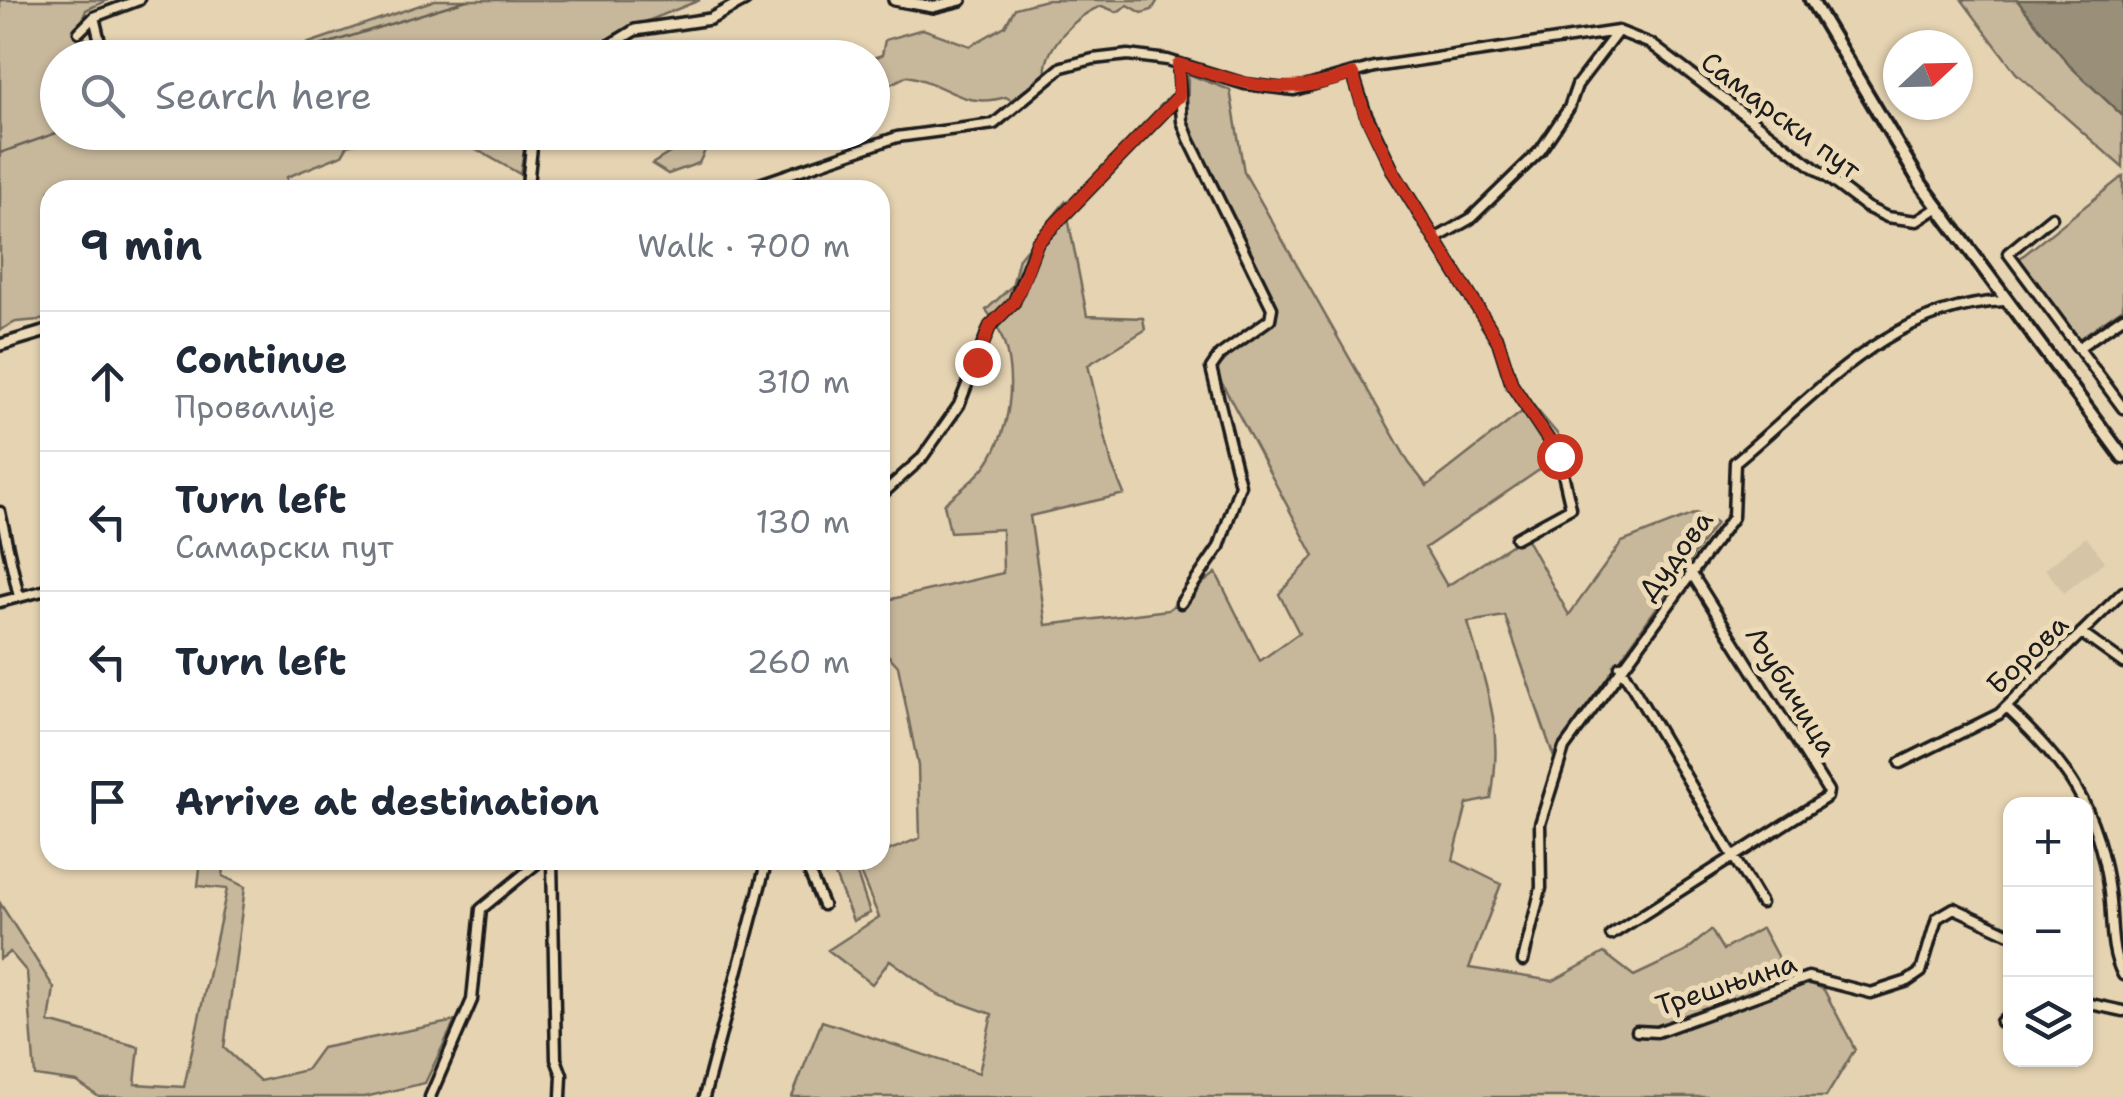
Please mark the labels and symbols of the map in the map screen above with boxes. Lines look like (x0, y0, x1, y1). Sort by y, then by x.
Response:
north arrow (1883, 30, 1973, 120)
street label: Самарски пут (1693, 42, 1869, 188)
route end (955, 340, 1001, 386)
route start (1537, 434, 1583, 480)
street label: Дудова (1629, 502, 1721, 608)
street label: Борова (1978, 606, 2076, 702)
street label: Љубичица (1737, 619, 1847, 763)
street label: Трешњина (1651, 943, 1801, 1025)

